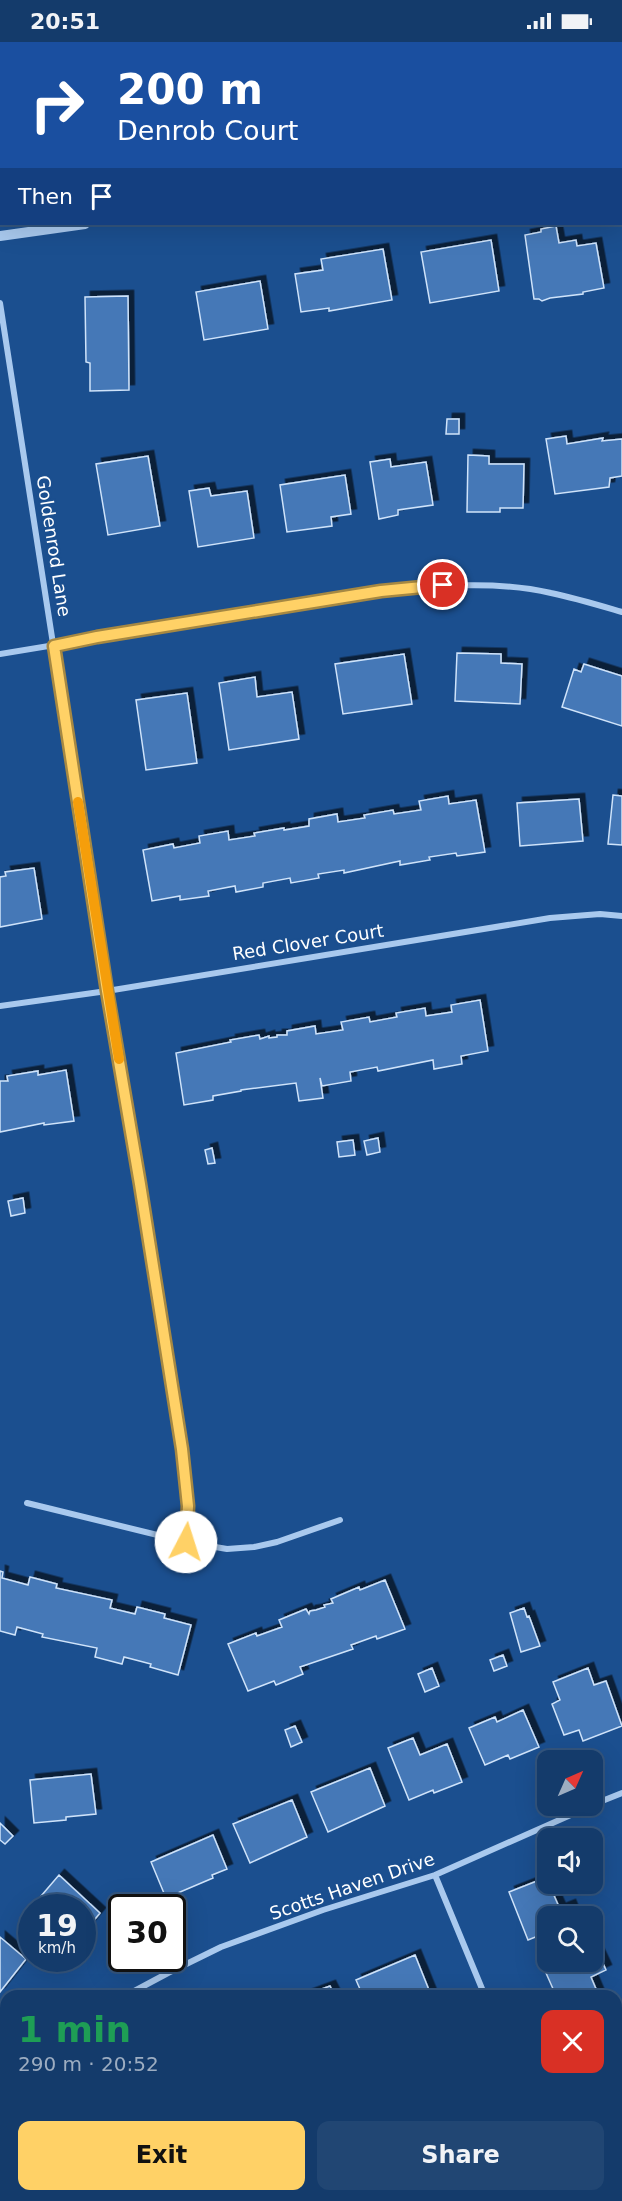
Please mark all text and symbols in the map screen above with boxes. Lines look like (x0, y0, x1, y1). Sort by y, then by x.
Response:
text: 20:51 (30, 9, 100, 34)
text: 200 m (117, 65, 263, 114)
icon: right (18, 66, 96, 144)
text: Denrob Court (117, 115, 298, 146)
icon: arrive (85, 180, 118, 213)
text: Then (18, 184, 73, 209)
street label: Goldenrod Lane (32, 474, 76, 618)
pin (417, 559, 468, 610)
icon: arrive (426, 568, 459, 601)
street label: Red Clover Court (231, 920, 385, 964)
position arrow (154, 1510, 218, 1574)
north arrow (537, 1750, 603, 1816)
map controls (537, 1750, 603, 1972)
button: sound (537, 1828, 603, 1894)
street label: Scotts Haven Drive (267, 1848, 437, 1924)
speed limit sign: 30 (108, 1894, 186, 1972)
button: search (537, 1906, 603, 1972)
text: 19 (36, 1908, 78, 1943)
text: km/h (38, 1939, 76, 1957)
text: 1 min (18, 2009, 131, 2050)
button: close (541, 2010, 604, 2073)
text: 290 m · 20:52 (18, 2052, 159, 2076)
button: Exit (18, 2121, 305, 2190)
button: Share (317, 2121, 604, 2190)

